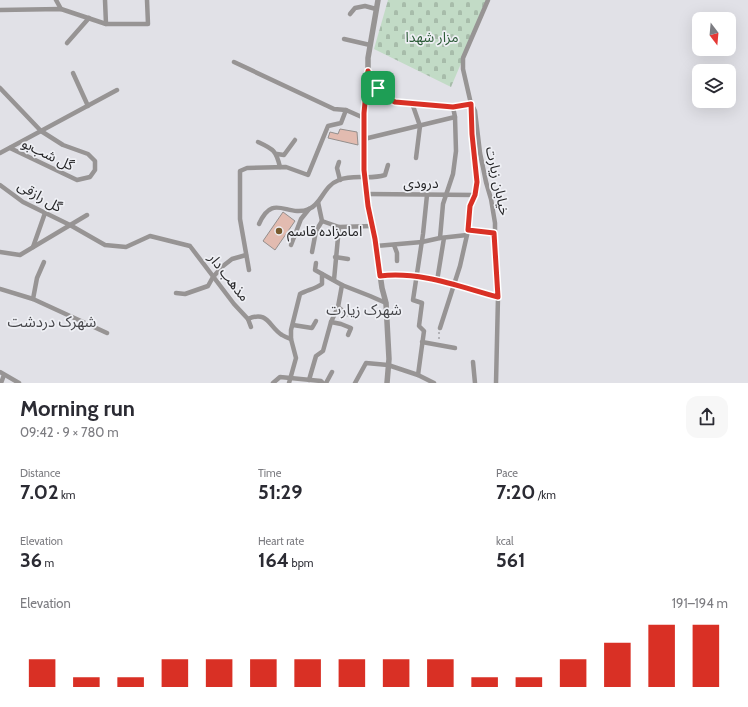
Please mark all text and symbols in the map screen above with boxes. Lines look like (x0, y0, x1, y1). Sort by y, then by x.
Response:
north arrow (692, 12, 736, 56)
map controls (692, 12, 736, 108)
park label: مزار شهدا (405, 28, 459, 46)
button: layers (692, 64, 736, 108)
pin (361, 71, 395, 105)
icon: arrive (367, 77, 389, 99)
street label: گل شب‌بو (19, 134, 77, 174)
street label: خیابان زیارت (482, 145, 514, 217)
street label: درودی (403, 174, 439, 192)
street label: گل رازقی (14, 176, 66, 216)
place label: امامزاده قاسم (287, 222, 362, 242)
marker: امامزاده قاسم (274, 226, 284, 236)
street label: مذهب دار (204, 248, 253, 305)
district label: شهرک زیارت (326, 301, 402, 319)
district label: شهرک دردشت (8, 313, 97, 331)
text: Morning run (20, 395, 135, 422)
button: share (686, 396, 728, 438)
text: 09:42 · 9 × 780 m (20, 424, 119, 440)
text: Distance (20, 466, 61, 480)
text: Time (258, 466, 281, 480)
text: Pace (496, 466, 518, 480)
text: 7.02 (20, 480, 58, 504)
text: 51:29 (258, 480, 302, 504)
text: 7:20 (496, 480, 535, 504)
text: km (58, 488, 76, 502)
text: /km (535, 488, 556, 502)
text: Elevation (20, 534, 63, 548)
text: Heart rate (258, 534, 304, 548)
text: kcal (496, 534, 514, 548)
text: 36 (20, 548, 42, 572)
text: 164 (258, 548, 289, 572)
text: 561 (496, 548, 525, 572)
text: m (42, 556, 54, 570)
text: bpm (289, 556, 313, 570)
text: Elevation (20, 595, 71, 611)
text: 191–194 m (672, 595, 728, 611)

